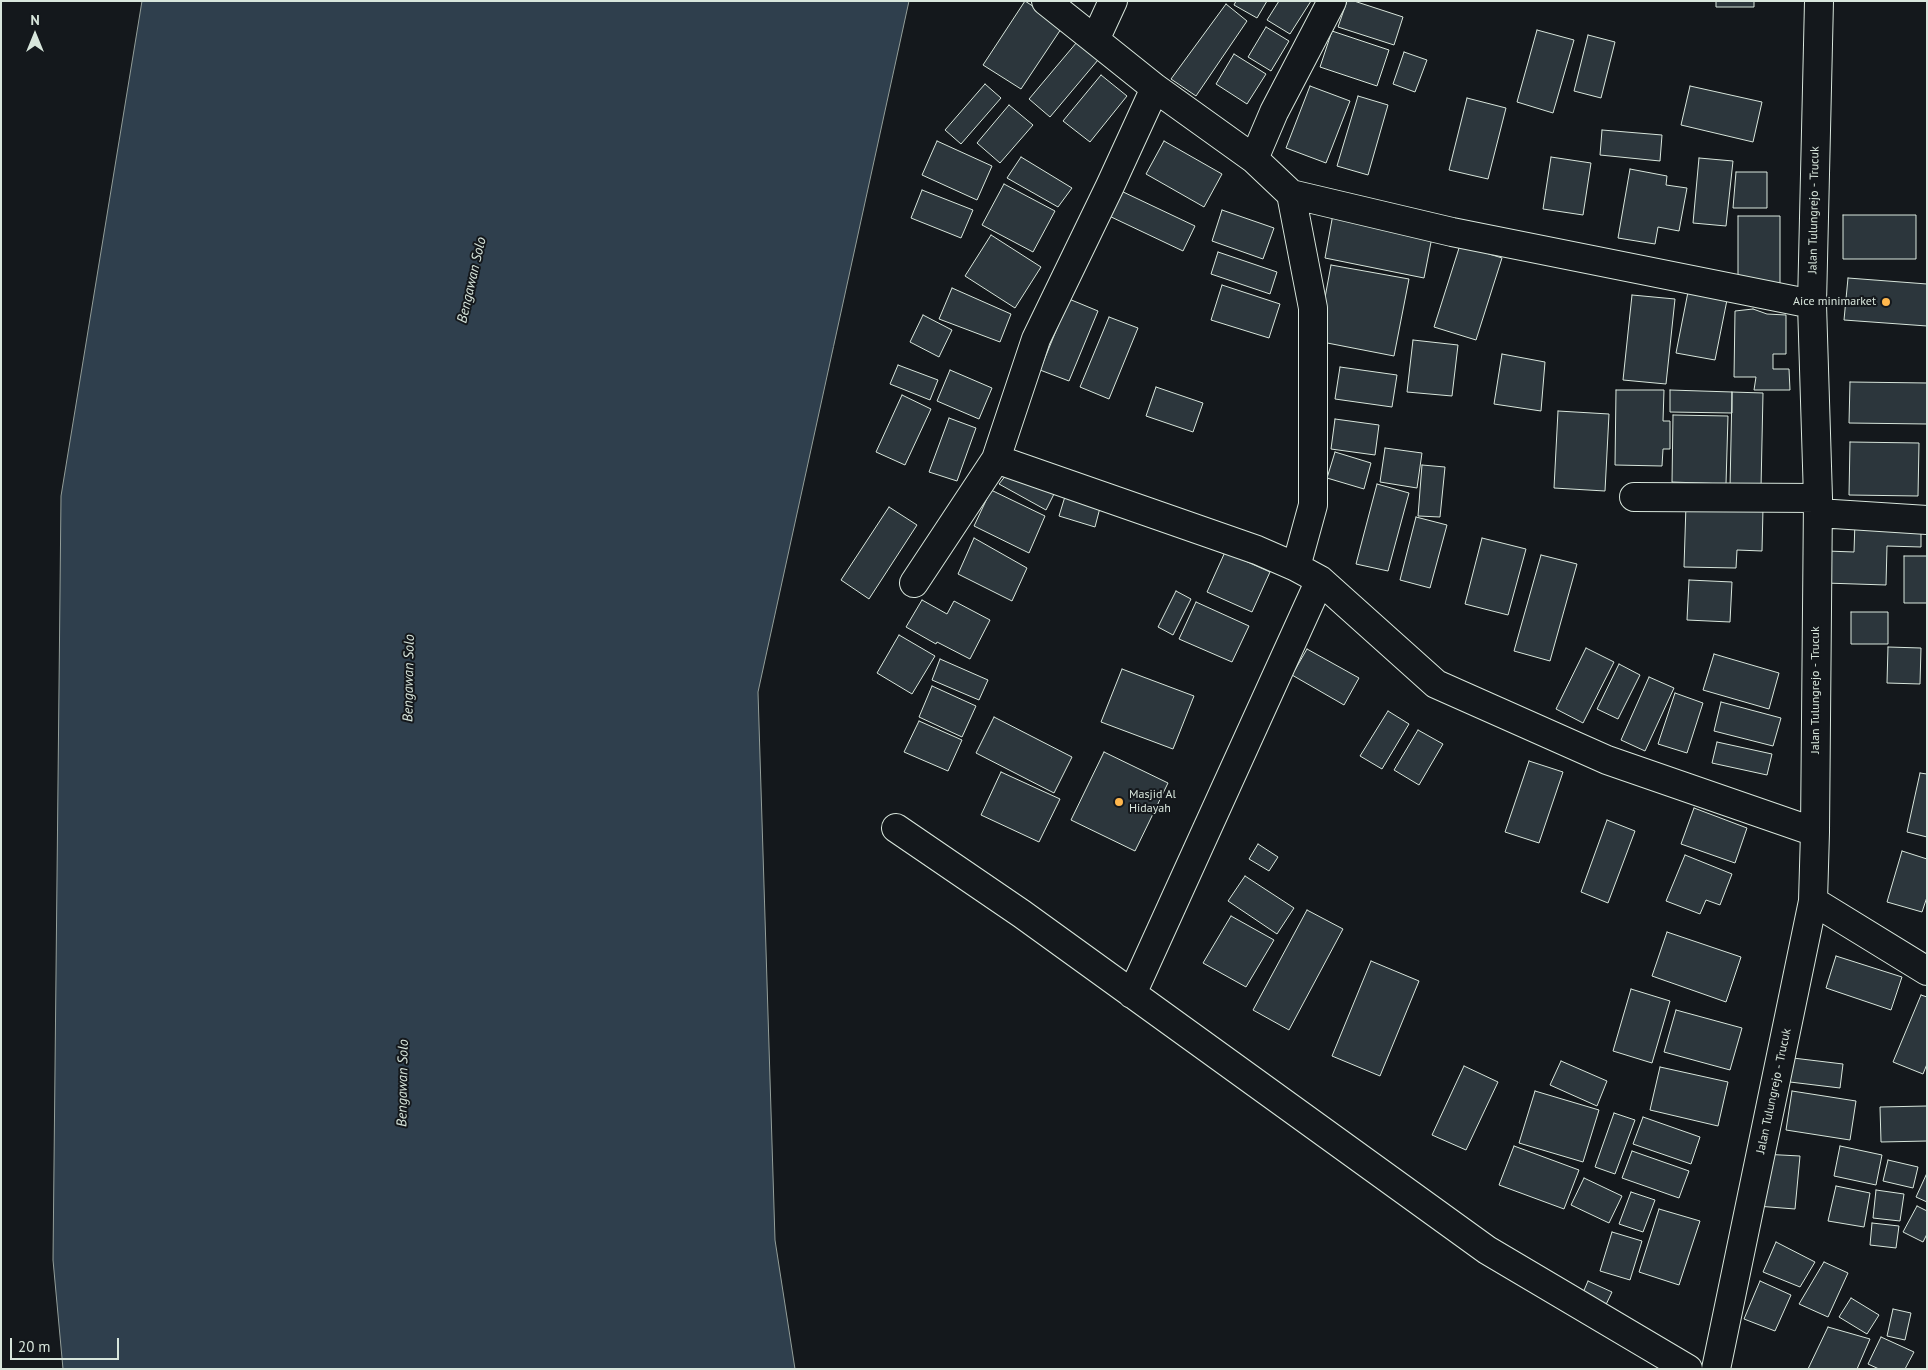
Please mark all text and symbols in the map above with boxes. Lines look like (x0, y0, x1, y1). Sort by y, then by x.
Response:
north arrow (10, 10, 60, 60)
text: N (30, 11, 40, 29)
street label: Jalan Tulungrejo - Trucuk (1806, 146, 1822, 274)
water label: Bengawan Solo (454, 235, 490, 325)
place label: Aice minimarket (1793, 295, 1876, 309)
marker: Aice minimarket (1880, 296, 1892, 308)
street label: Jalan Tulungrejo - Trucuk (1809, 626, 1823, 754)
water label: Bengawan Solo (400, 634, 418, 722)
place label: Masjid Al Hidayah (1129, 788, 1176, 816)
marker: Masjid Al Hidayah (1113, 796, 1125, 808)
street label: Jalan Tulungrejo - Trucuk (1754, 1027, 1794, 1155)
water label: Bengawan Solo (394, 1039, 412, 1127)
scale bar (12, 1328, 121, 1360)
text: 20 m (18, 1337, 51, 1356)

